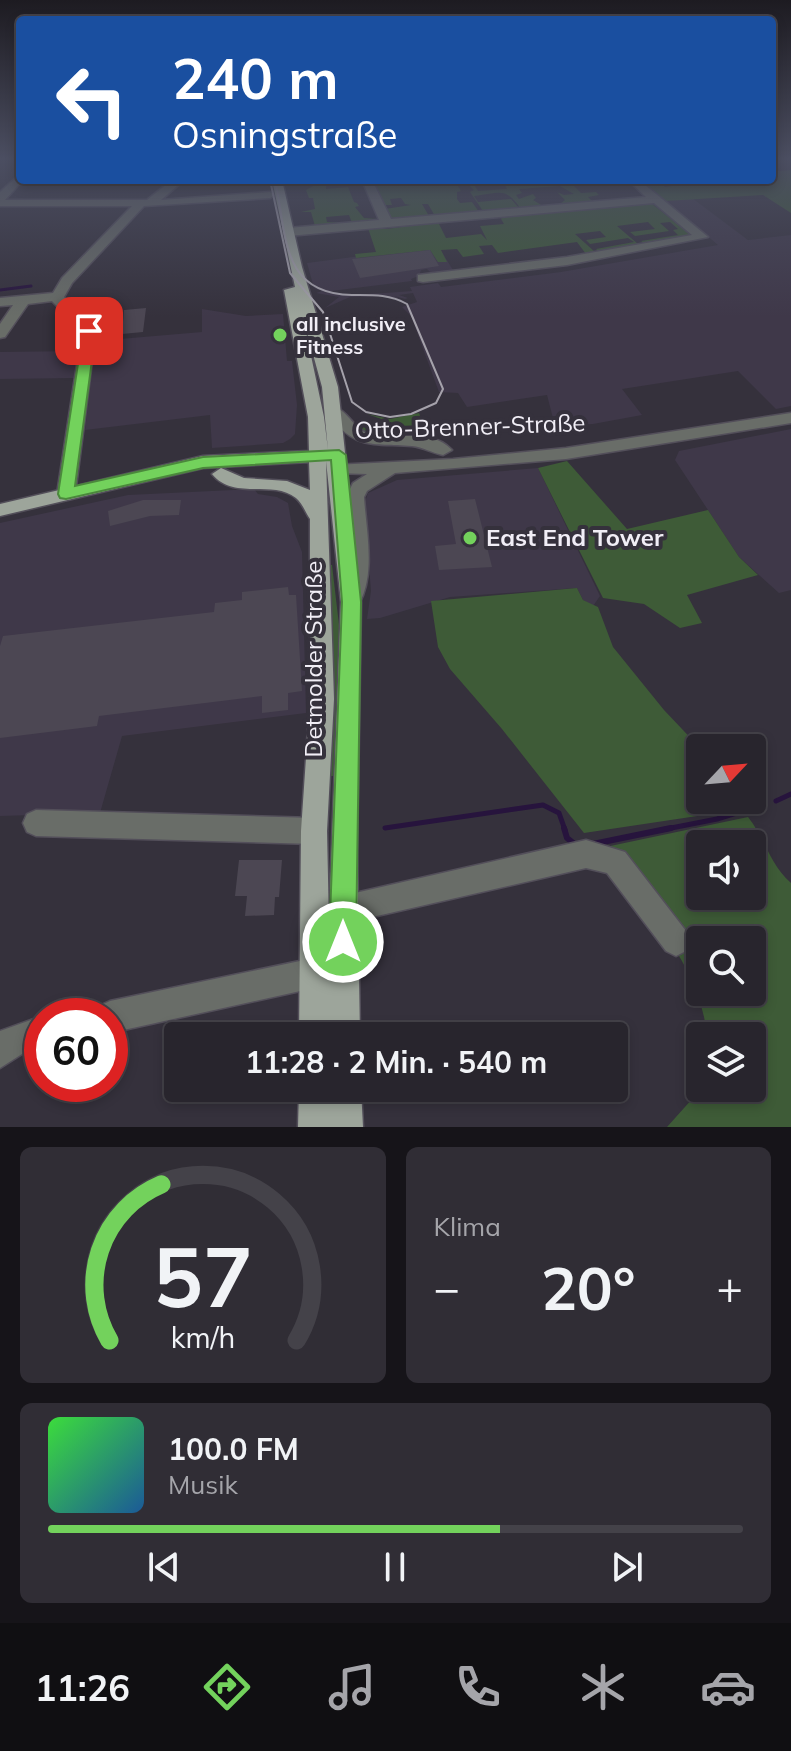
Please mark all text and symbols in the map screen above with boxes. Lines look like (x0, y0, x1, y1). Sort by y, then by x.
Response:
text: 240 m (172, 43, 339, 113)
icon: left (40, 48, 144, 152)
text: Osningstraße (172, 112, 397, 157)
pin (55, 297, 123, 365)
icon: arrive (67, 309, 111, 353)
place label: all inclusive Fitness (296, 311, 406, 359)
marker: all inclusive Fitness (271, 326, 289, 344)
street label: Otto-Brenner-Straße (354, 407, 586, 445)
place label: East End Tower (486, 522, 664, 552)
marker: East End Tower (461, 529, 479, 547)
street label: Detmolder Straße (298, 561, 328, 757)
north arrow (686, 734, 766, 814)
map controls (686, 734, 766, 1102)
button: sound (686, 830, 766, 910)
position arrow (301, 900, 385, 984)
button: search (686, 926, 766, 1006)
speed limit sign: 60 (24, 998, 128, 1102)
button: layers (686, 1022, 766, 1102)
text: 11:28 · 2 Min. · 540 m (245, 1043, 547, 1081)
text: Klima (434, 1210, 501, 1243)
text: 57 (153, 1223, 253, 1328)
text: 20° (541, 1250, 636, 1325)
text: − (434, 1260, 460, 1315)
text: + (717, 1260, 743, 1315)
text: km/h (170, 1319, 235, 1355)
text: 100.0 FM (168, 1430, 299, 1468)
text: Musik (168, 1468, 238, 1501)
icon: previous (142, 1545, 186, 1589)
icon: pause (373, 1545, 417, 1589)
icon: next (605, 1545, 649, 1589)
icon: directions (199, 1659, 255, 1715)
icon: music (324, 1659, 380, 1715)
icon: phone (450, 1659, 506, 1715)
icon: climate (575, 1659, 631, 1715)
icon: car (700, 1659, 756, 1715)
text: 11:26 (35, 1665, 130, 1710)

